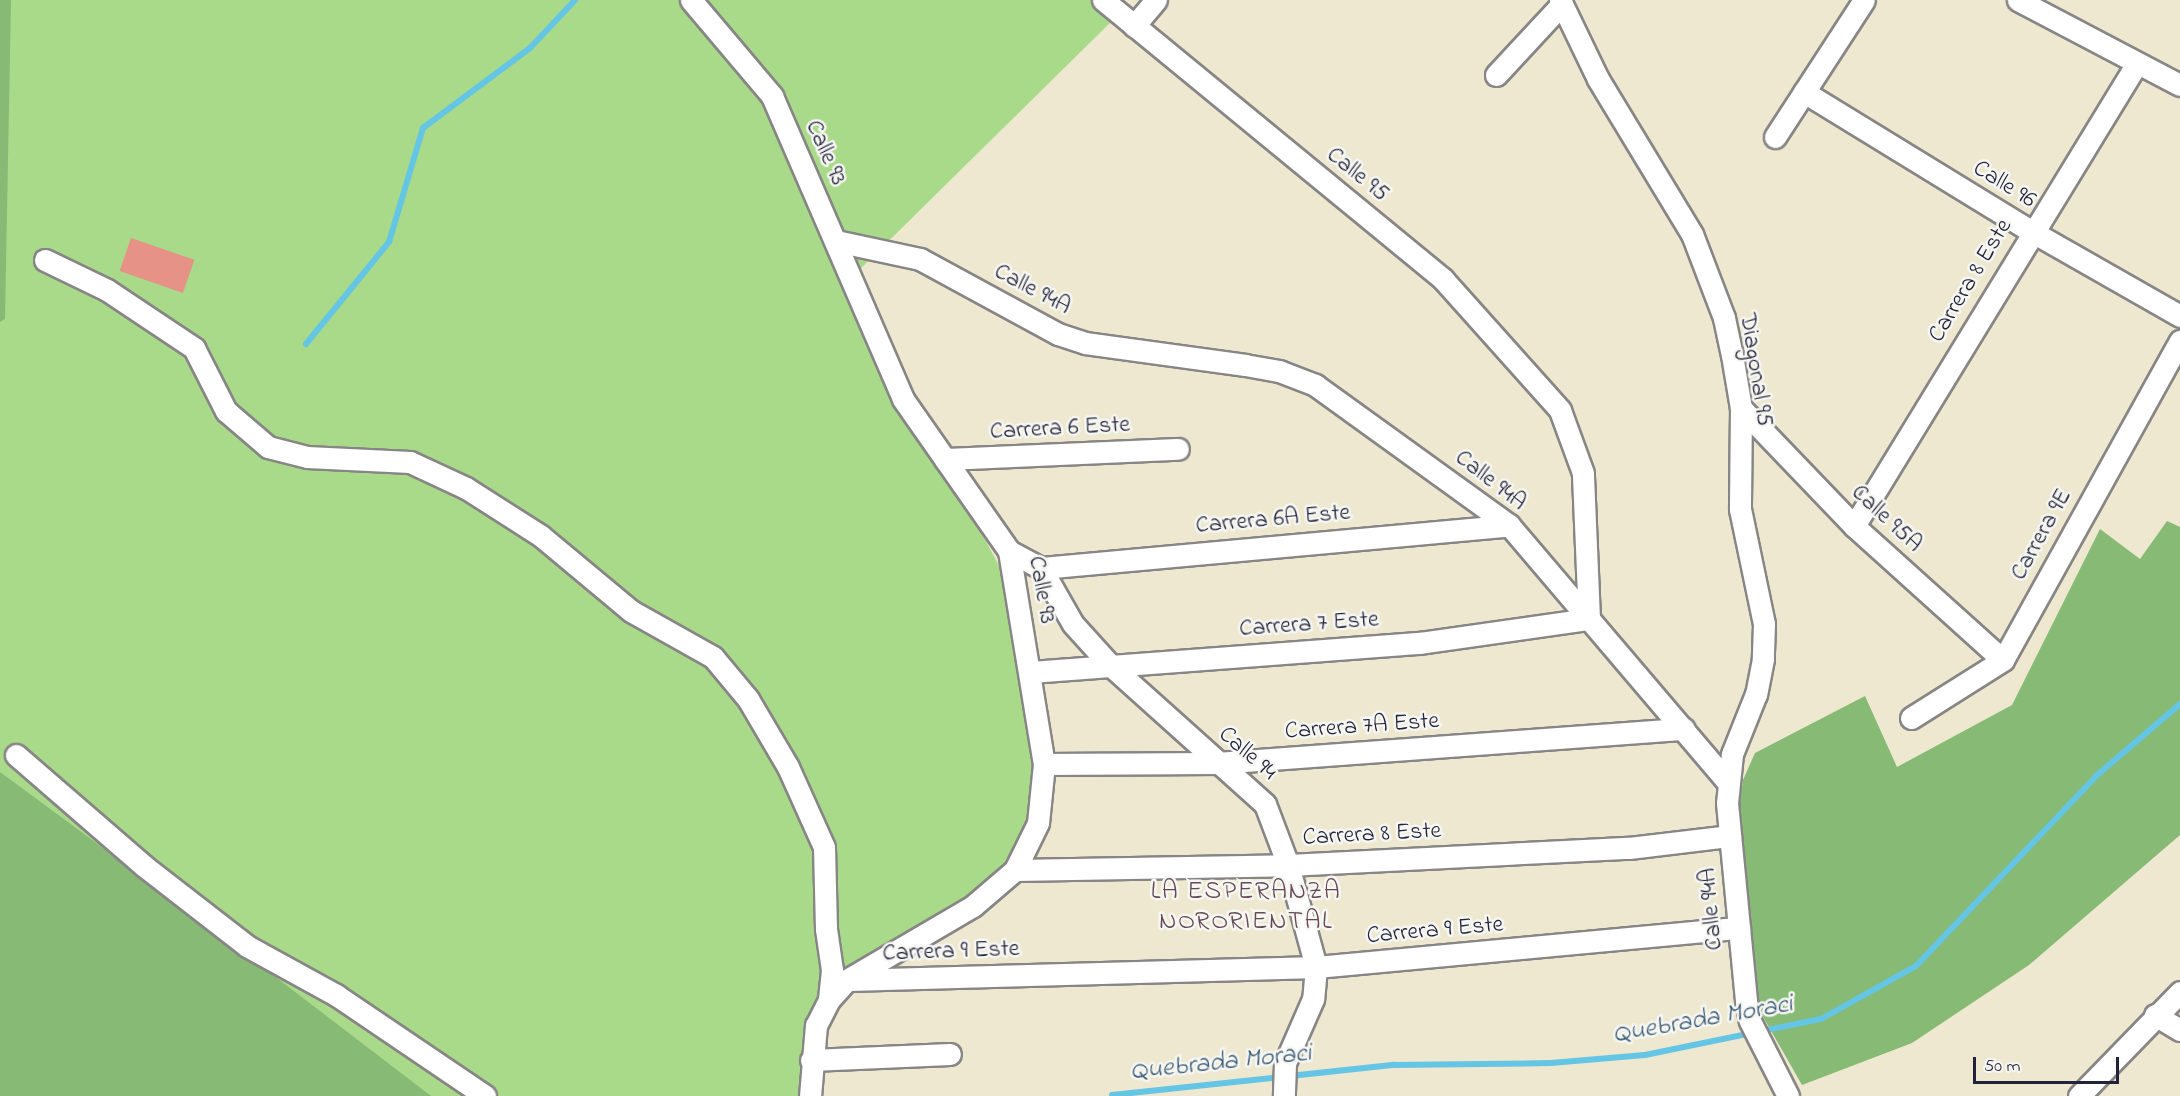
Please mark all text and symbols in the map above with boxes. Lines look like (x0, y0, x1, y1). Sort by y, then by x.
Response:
street label: Calle 93 (798, 116, 852, 190)
street label: Calle 95 (1320, 141, 1394, 209)
street label: Calle 96 (1967, 155, 2041, 215)
street label: Carrera 8 Este (1923, 214, 2019, 348)
street label: Calle 94A (989, 258, 1075, 322)
street label: Diagonal 95 (1732, 311, 1778, 429)
street label: Carrera 6 Este (989, 411, 1131, 447)
street label: Calle 94A (1448, 444, 1532, 518)
street label: Calle 95A (1844, 479, 1928, 559)
street label: Carrera 9E (2005, 484, 2079, 586)
street label: Carrera 6A Este (1194, 499, 1352, 541)
street label: Calle 93 (1021, 554, 1061, 626)
street label: Carrera 7 Este (1238, 606, 1380, 644)
street label: Carrera 7A Este (1284, 707, 1440, 747)
street label: Calle 94 (1212, 721, 1282, 787)
street label: Carrera 8 Este (1302, 817, 1442, 853)
street label: Calle 94A (1694, 866, 1730, 952)
district label: LA ESPERANZA NORORIENTAL (1151, 877, 1341, 939)
street label: Carrera 9 Este (1366, 911, 1504, 951)
street label: Carrera 9 Este (882, 935, 1020, 969)
water label: Quebrada Moraci (1611, 990, 1795, 1052)
water label: Quebrada Moraci (1129, 1039, 1313, 1089)
scale bar (1976, 1045, 2122, 1083)
text: 50 m (1984, 1054, 2021, 1080)

